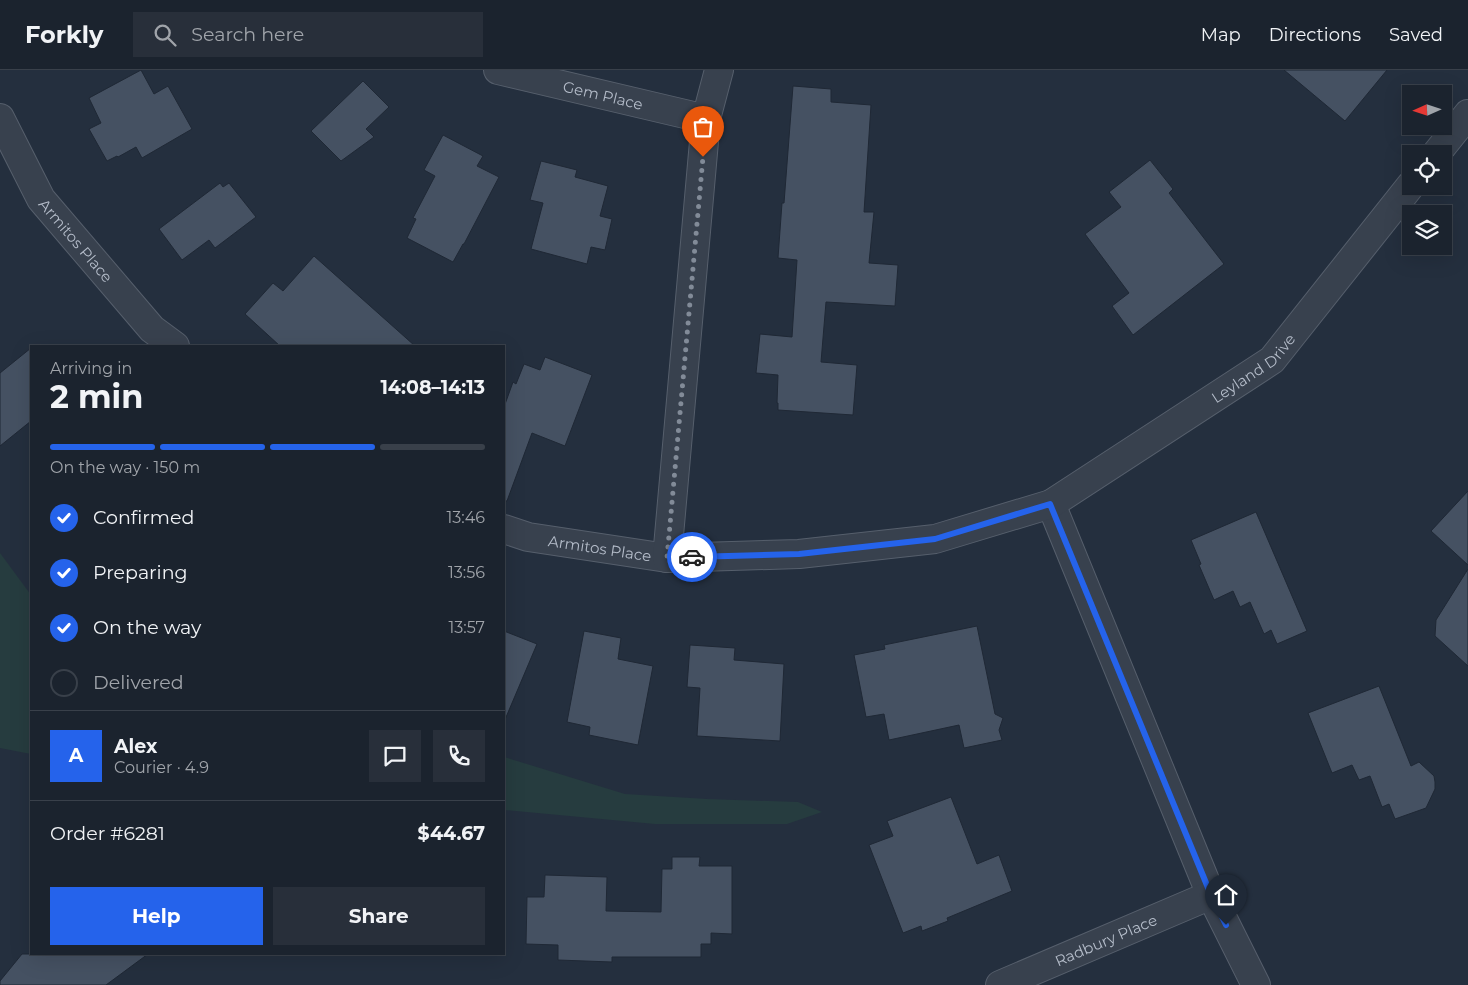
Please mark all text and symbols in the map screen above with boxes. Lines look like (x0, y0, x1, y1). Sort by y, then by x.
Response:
search box (133, 12, 483, 57)
text: Forkly (25, 20, 103, 49)
icon: search (151, 21, 179, 49)
text: Search here (191, 23, 304, 46)
text: Map (1201, 24, 1241, 46)
text: Directions (1269, 24, 1361, 46)
text: Saved (1389, 24, 1443, 46)
street label: Gem Place (561, 76, 645, 113)
north arrow (1402, 85, 1452, 135)
map controls (1402, 85, 1452, 255)
pin (682, 106, 724, 157)
icon: bag (689, 113, 717, 141)
button: locate (1402, 145, 1452, 195)
street label: Armitos Place (35, 194, 117, 286)
button: layers (1402, 205, 1452, 255)
street label: Leyland Drive (1207, 329, 1299, 407)
text: Arriving in (50, 359, 132, 378)
text: 14:08–14:13 (380, 376, 485, 399)
text: 2 min (50, 377, 143, 416)
text: On the way · 150 m (50, 458, 200, 477)
icon: check (50, 504, 78, 532)
text: Confirmed (93, 506, 194, 529)
text: 13:46 (446, 508, 485, 527)
street label: Armitos Place (547, 531, 653, 565)
courier (667, 532, 717, 582)
icon: car (678, 543, 706, 571)
icon: check (50, 559, 78, 587)
text: Preparing (93, 561, 188, 584)
text: 13:56 (448, 563, 485, 582)
icon: check (50, 614, 78, 642)
text: On the way (93, 616, 201, 639)
text: 13:57 (449, 618, 485, 637)
text: Delivered (93, 671, 184, 694)
button: chat (369, 730, 421, 782)
button: phone (433, 730, 485, 782)
text: Alex (114, 735, 157, 758)
text: A (69, 744, 83, 767)
text: Courier · 4.9 (114, 758, 209, 777)
text: Order #6281 (50, 822, 165, 845)
text: $44.67 (418, 822, 485, 845)
pin (1205, 874, 1247, 925)
icon: home (1212, 881, 1240, 909)
button: Help (50, 887, 263, 945)
button: Share (273, 887, 485, 945)
street label: Radbury Place (1052, 910, 1160, 970)

